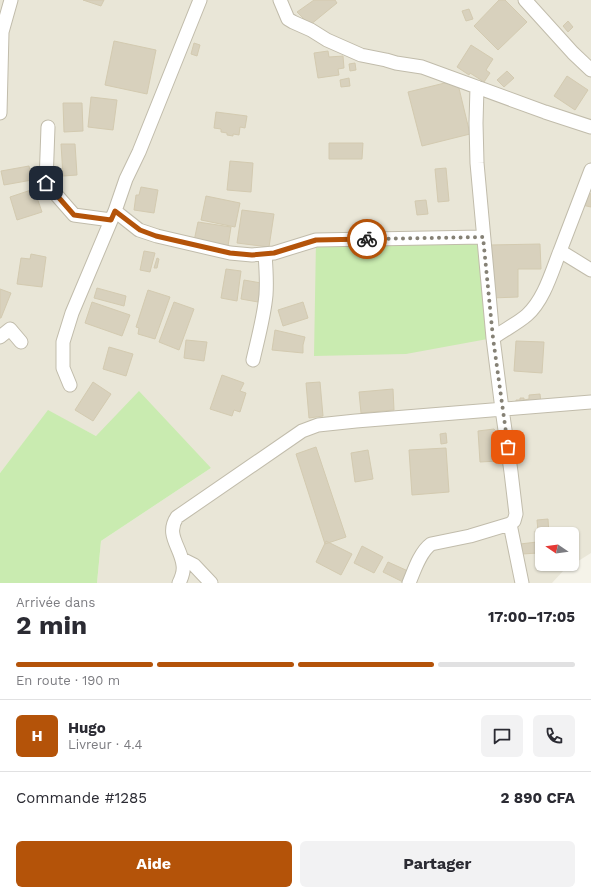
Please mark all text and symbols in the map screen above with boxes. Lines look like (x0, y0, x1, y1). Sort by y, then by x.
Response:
pin (29, 166, 63, 200)
icon: home (35, 172, 57, 194)
courier (347, 219, 387, 259)
icon: bike (356, 228, 378, 250)
pin (491, 430, 525, 464)
icon: bag (497, 436, 519, 458)
north arrow (535, 527, 579, 571)
map controls (535, 527, 579, 571)
text: Arrivée dans (16, 595, 95, 610)
text: 17:00–17:05 (488, 608, 575, 626)
text: 2 min (16, 610, 87, 640)
text: En route · 190 m (16, 673, 120, 688)
button: chat (481, 715, 523, 757)
button: phone (533, 715, 575, 757)
text: Hugo (68, 719, 106, 737)
text: H (31, 727, 43, 745)
text: Livreur · 4.4 (68, 737, 143, 752)
text: Commande #1285 (16, 789, 147, 807)
text: 2 890 CFA (501, 789, 575, 807)
button: Aide (16, 841, 292, 887)
button: Partager (300, 841, 575, 887)

